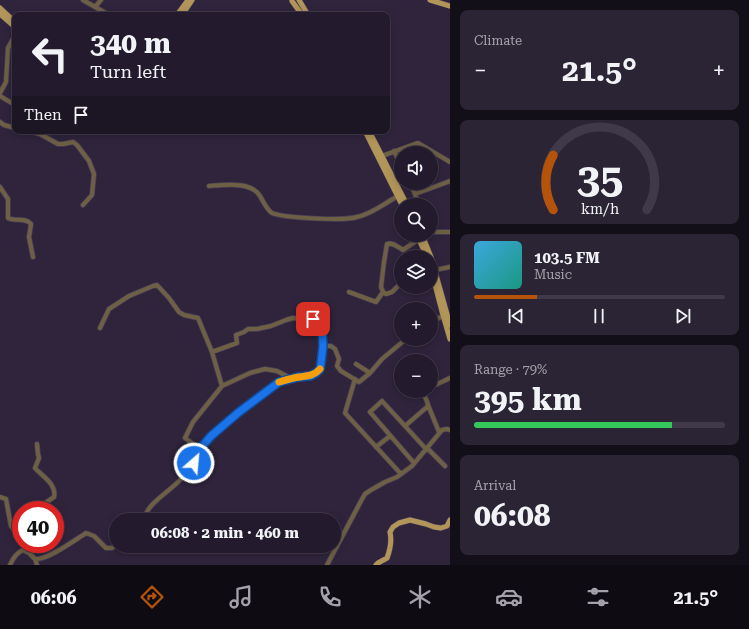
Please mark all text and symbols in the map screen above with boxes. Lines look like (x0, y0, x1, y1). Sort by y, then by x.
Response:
text: 340 m (90, 27, 171, 60)
icon: left (24, 28, 76, 80)
text: Climate (474, 33, 522, 48)
text: 21.5° (562, 53, 637, 88)
text: − (474, 58, 486, 83)
text: + (713, 58, 725, 83)
text: Turn left (90, 61, 166, 82)
icon: arrive (70, 104, 92, 126)
text: Then (24, 106, 62, 124)
map controls (394, 146, 438, 398)
button: sound (394, 146, 438, 190)
text: 35 (576, 154, 623, 203)
button: search (394, 198, 438, 242)
text: km/h (580, 201, 619, 217)
text: 103.5 FM (534, 249, 600, 267)
button: layers (394, 250, 438, 294)
text: Music (534, 267, 572, 282)
pin (296, 302, 330, 336)
button: + (394, 302, 438, 346)
icon: previous (505, 305, 527, 327)
icon: pause (588, 305, 610, 327)
icon: next (672, 305, 694, 327)
icon: arrive (302, 308, 324, 330)
button: − (394, 354, 438, 398)
text: Range · 79% (474, 362, 547, 377)
text: 395 km (474, 382, 582, 417)
position arrow (173, 442, 215, 484)
text: Arrival (474, 478, 516, 493)
text: 06:08 (474, 498, 551, 533)
speed limit sign: 40 (12, 501, 64, 553)
text: 06:08 · 2 min · 460 m (151, 524, 299, 542)
icon: directions (138, 583, 166, 611)
icon: music (227, 583, 255, 611)
icon: phone (316, 583, 344, 611)
icon: climate (406, 583, 434, 611)
icon: car (495, 583, 523, 611)
icon: filters (584, 583, 612, 611)
text: 06:06 (31, 587, 77, 608)
text: 21.5° (673, 587, 718, 608)

